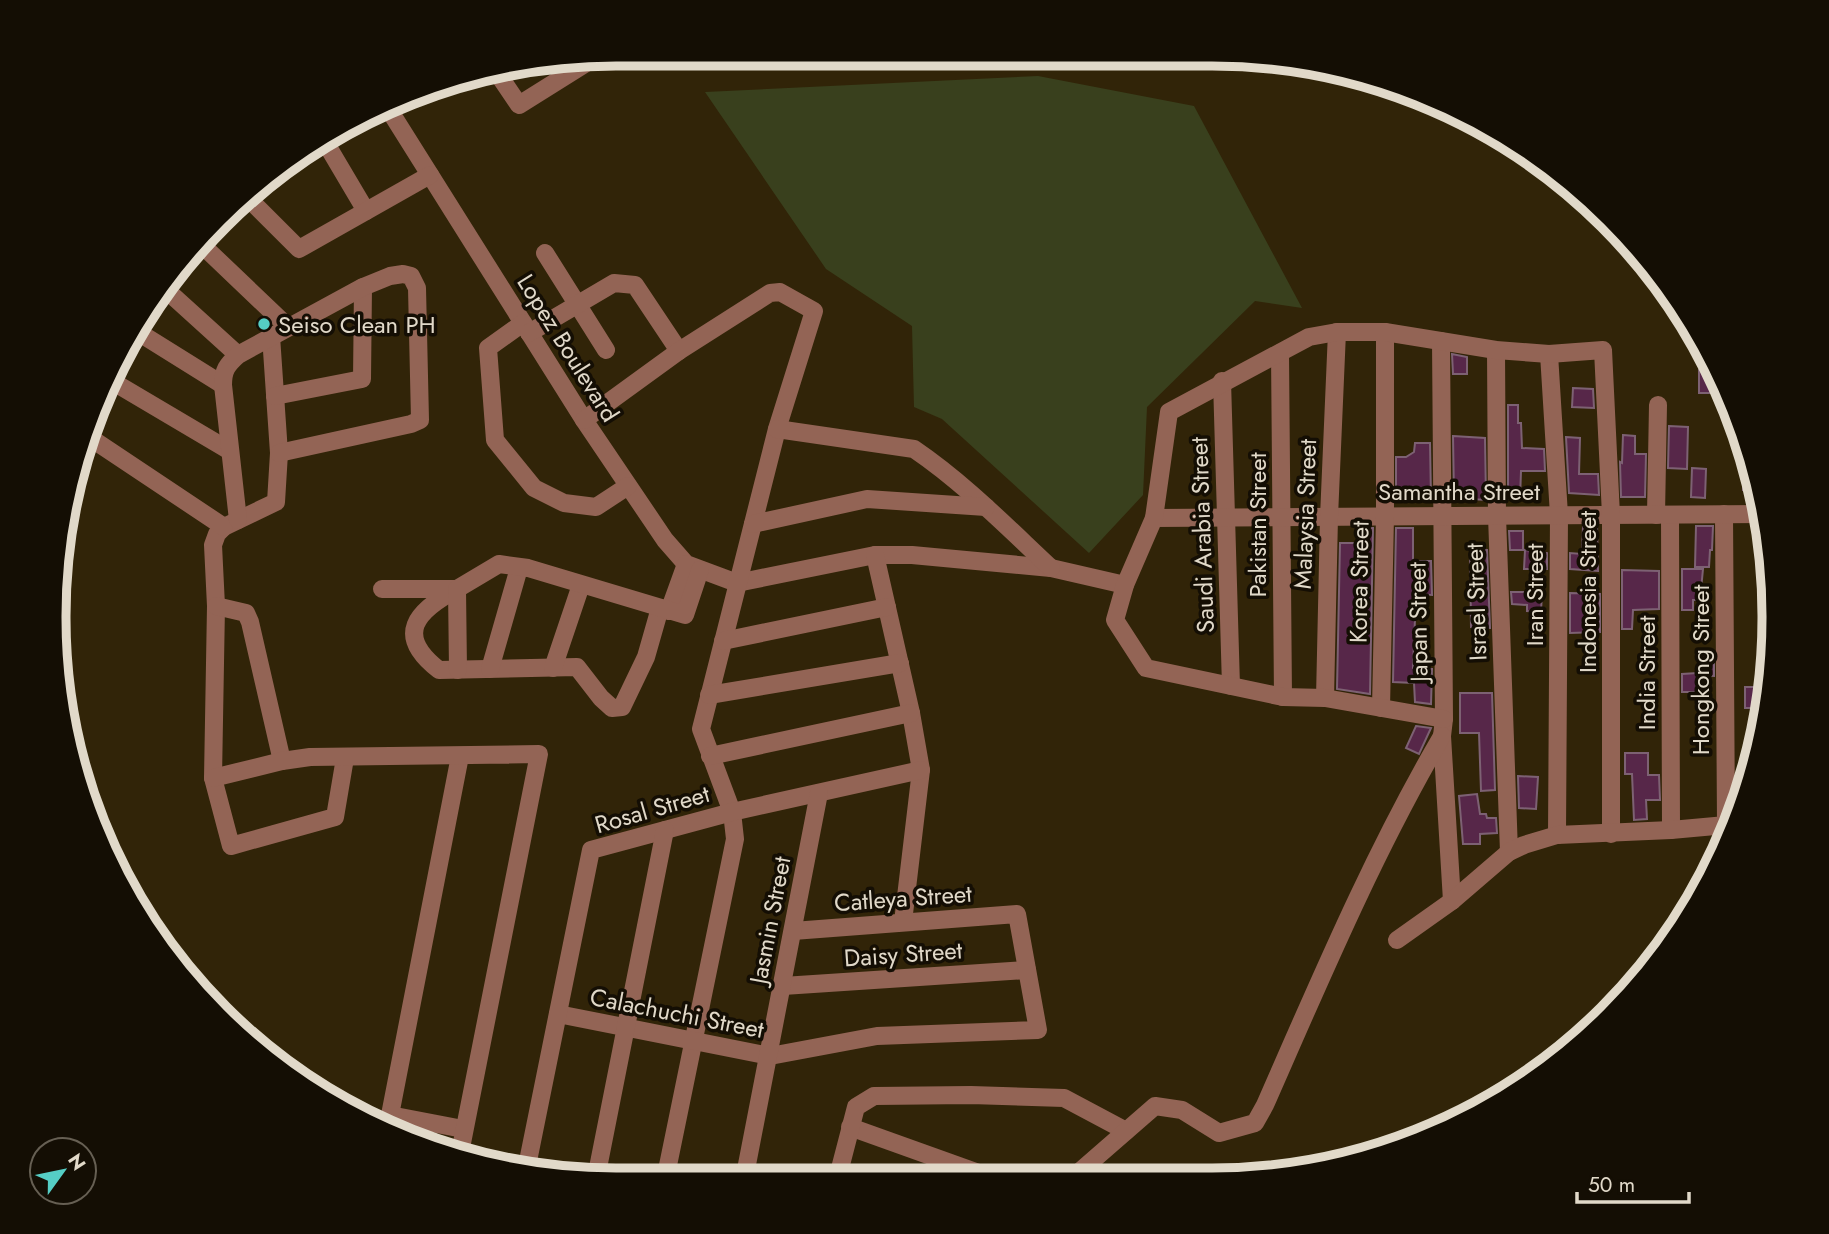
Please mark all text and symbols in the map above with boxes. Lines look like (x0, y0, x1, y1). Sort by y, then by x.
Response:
street label: Lopez Boulevard (509, 267, 627, 429)
place label: Seiso Clean PH (278, 307, 436, 342)
marker: Seiso Clean PH (256, 316, 272, 332)
street label: Saudi Arabia Street (1181, 436, 1223, 634)
street label: Malaysia Street (1285, 438, 1325, 590)
street label: Pakistan Street (1240, 452, 1275, 597)
street label: Samantha Street (1378, 474, 1540, 509)
street label: Indonesia Street (1570, 511, 1605, 673)
street label: Korea Street (1340, 520, 1378, 643)
street label: Israel Street (1456, 542, 1496, 661)
street label: Iran Street (1517, 543, 1552, 646)
street label: Japan Street (1399, 562, 1437, 685)
street label: Hongkong Street (1683, 584, 1718, 755)
street label: India Street (1629, 616, 1664, 730)
street label: Rosal Street (591, 776, 714, 842)
street label: Jasmin Street (740, 853, 800, 990)
street label: Catleya Street (833, 876, 973, 920)
street label: Daisy Street (843, 932, 964, 976)
street label: Calachuchi Street (587, 979, 767, 1047)
north arrow (28, 1136, 98, 1206)
text: N (61, 1148, 92, 1176)
scale bar (1577, 1160, 1689, 1204)
text: 50 m (1588, 1170, 1635, 1200)

